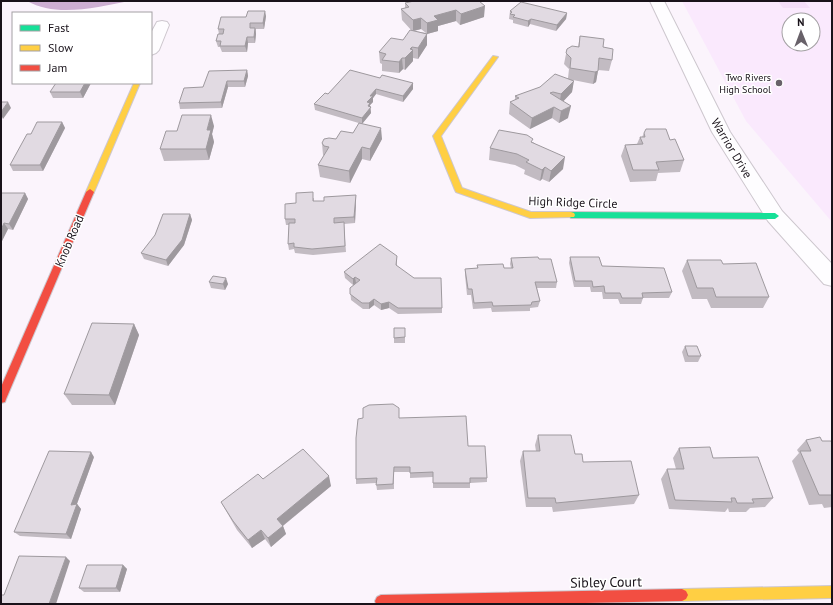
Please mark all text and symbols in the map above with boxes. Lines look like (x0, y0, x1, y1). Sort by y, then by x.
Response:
legend (12, 12, 152, 84)
north arrow (781, 12, 821, 52)
text: N (797, 15, 805, 29)
text: Fast (48, 20, 69, 35)
text: Slow (48, 40, 73, 55)
text: Jam (47, 60, 67, 75)
place label: Two Rivers High School (719, 71, 771, 96)
marker: Two Rivers High School (774, 78, 784, 88)
street label: Warrior Drive (708, 115, 756, 181)
street label: High Ridge Circle (528, 193, 618, 211)
street label: Knob Road (51, 213, 87, 269)
street label: Sibley Court (570, 572, 642, 592)

